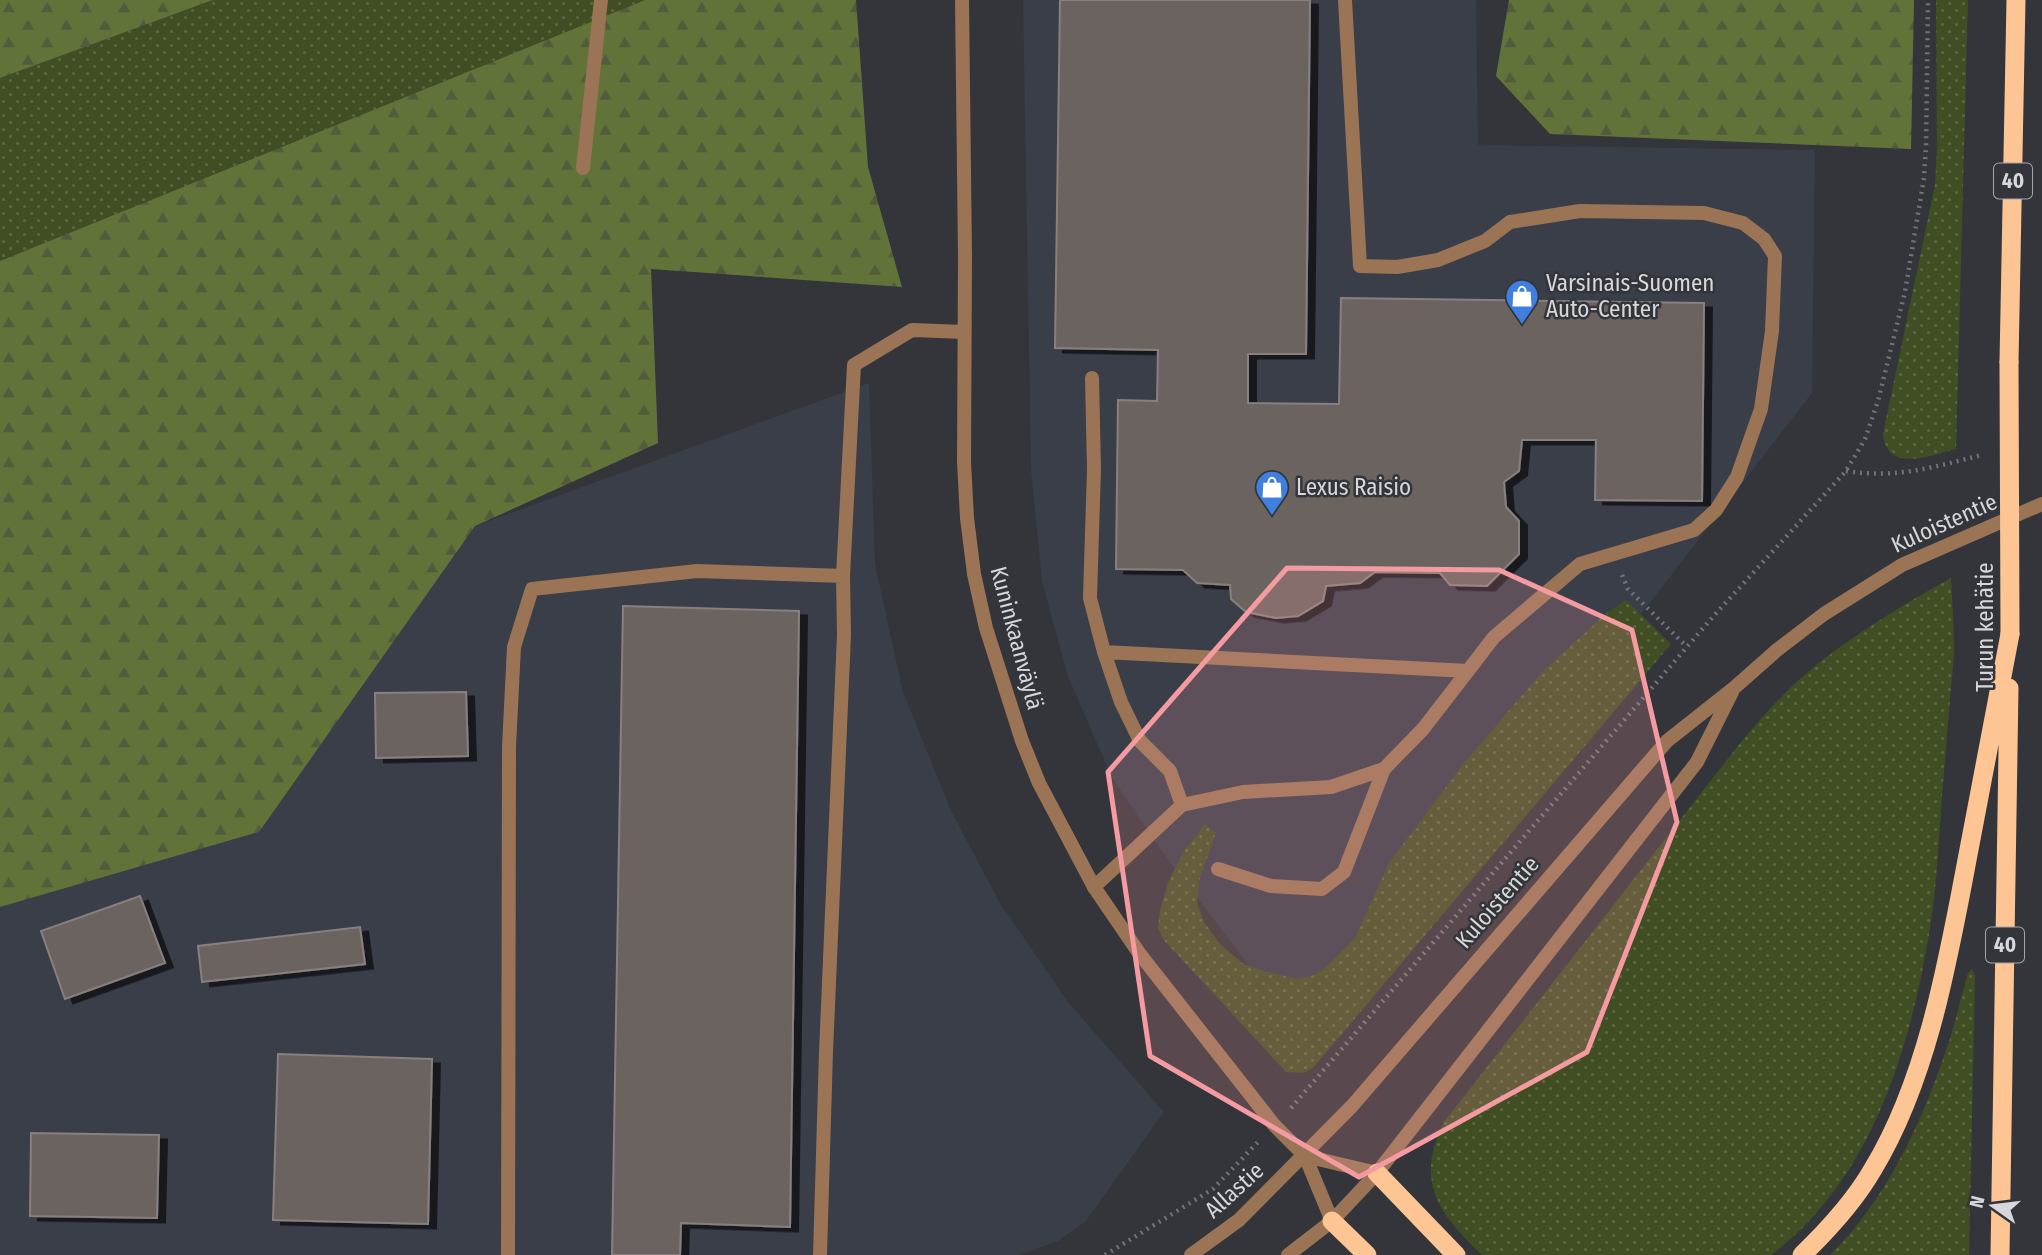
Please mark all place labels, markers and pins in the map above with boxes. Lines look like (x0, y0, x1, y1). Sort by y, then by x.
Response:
place label: Varsinais-Suomen Auto-Center (1546, 269, 1714, 323)
shop icon: Varsinais-Suomen Auto-Center (1503, 277, 1541, 326)
shop icon: Lexus Raisio (1253, 468, 1291, 517)
place label: Lexus Raisio (1296, 473, 1411, 501)

